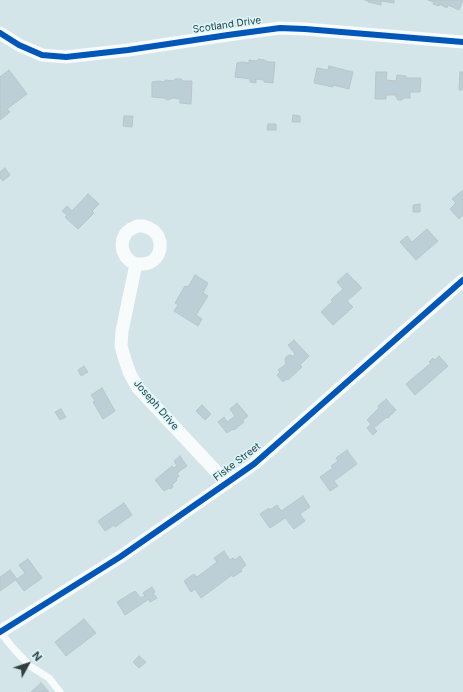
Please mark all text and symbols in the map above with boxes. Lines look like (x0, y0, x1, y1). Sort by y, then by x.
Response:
street label: Scotland Drive (192, 14, 262, 36)
street label: Joseph Drive (131, 377, 181, 433)
street label: Fiske Street (211, 440, 263, 484)
north arrow (8, 644, 48, 684)
text: N (29, 649, 45, 664)

